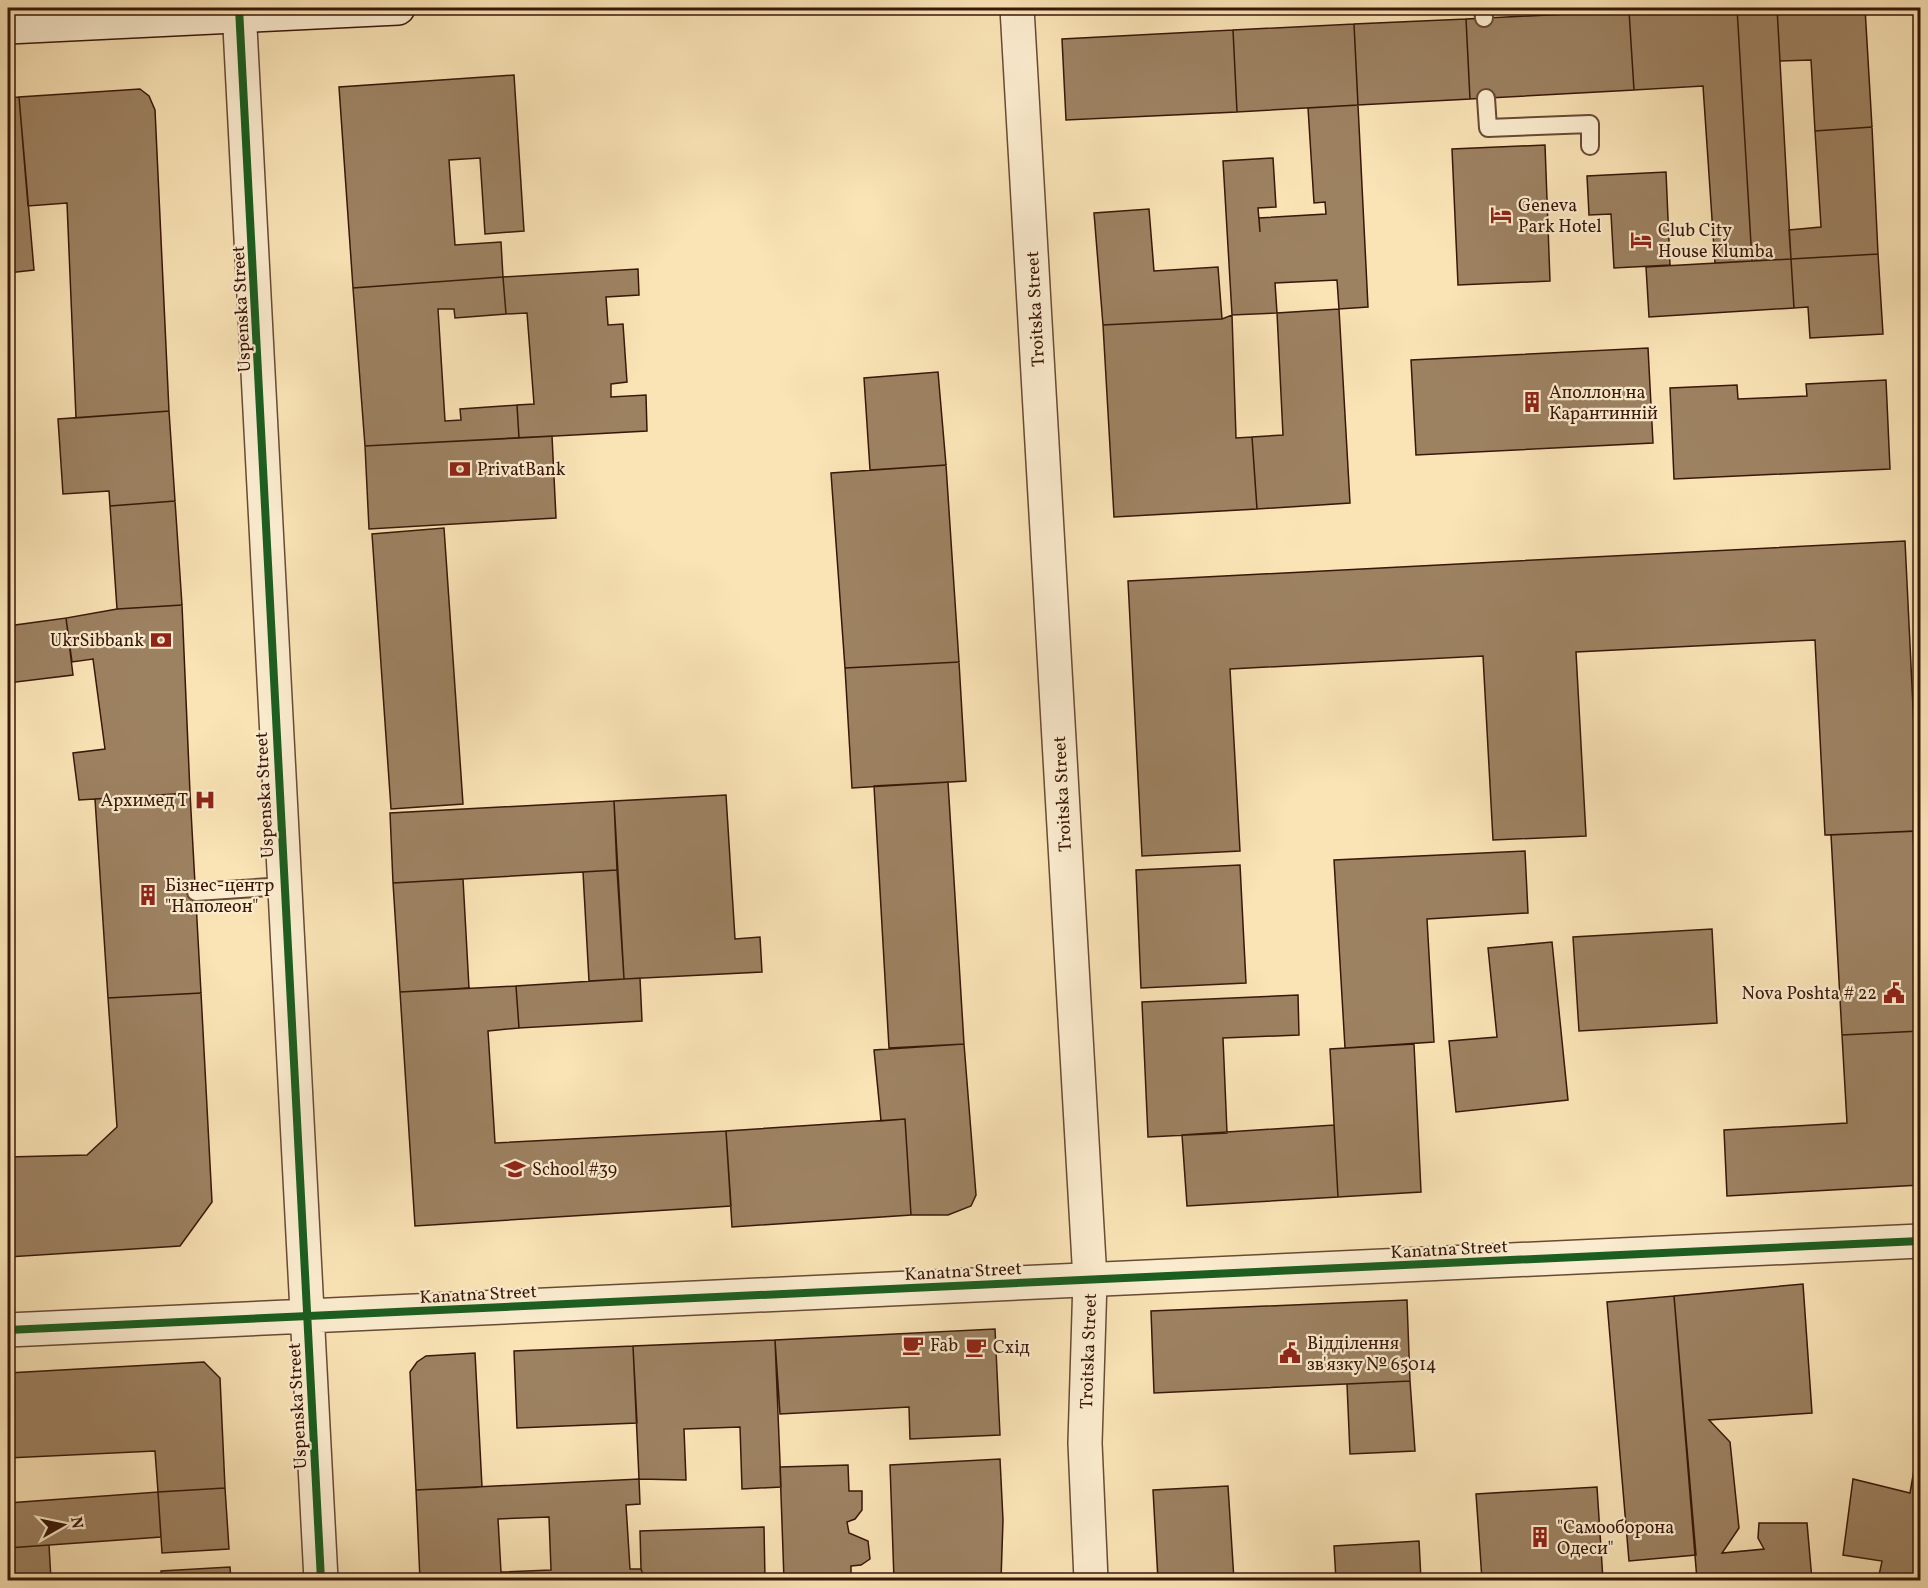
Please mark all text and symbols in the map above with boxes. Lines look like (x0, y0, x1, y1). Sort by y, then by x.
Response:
place label: Geneva Park Hotel (1518, 194, 1602, 240)
hotel icon: Geneva Park Hotel (1489, 203, 1513, 227)
place label: Club City House Klumba (1658, 219, 1774, 265)
hotel icon: Club City House Klumba (1629, 228, 1653, 252)
street label: Uspenska Street (227, 245, 258, 373)
street label: Troitska Street (1021, 250, 1052, 367)
place label: Аполлон на Карантинній (1549, 381, 1658, 427)
building icon: Аполлон на Карантинній (1520, 390, 1544, 414)
bank icon: PrivatBank (448, 457, 472, 481)
place label: PrivatBank (477, 458, 566, 483)
bank icon: UkrSibbank (149, 628, 173, 652)
place label: UkrSibbank (50, 629, 144, 654)
street label: Uspenska Street (250, 731, 281, 859)
street label: Troitska Street (1048, 735, 1079, 852)
hospital icon: Архимед Т (193, 788, 217, 812)
place label: Архимед Т (100, 789, 188, 814)
place label: Бізнес-центр "Наполеон" (165, 874, 274, 920)
building icon: Бізнес-центр "Наполеон" (136, 883, 160, 907)
public building icon: Nova Poshta # 22 (1882, 981, 1906, 1005)
place label: Nova Poshta # 22 (1742, 982, 1877, 1007)
school or university icon: School #39 (503, 1157, 527, 1181)
place label: School #39 (532, 1158, 617, 1183)
street label: Kanatna Street (1390, 1235, 1508, 1266)
street label: Kanatna Street (904, 1257, 1022, 1288)
street label: Kanatna Street (419, 1280, 537, 1311)
street label: Troitska Street (1075, 1293, 1104, 1409)
place label: Відділення зв'язку № 65014 (1307, 1332, 1437, 1378)
cafe icon: Fab (901, 1333, 925, 1357)
place label: Fab (930, 1334, 958, 1359)
cafe icon: Схiд (964, 1335, 988, 1359)
place label: Схiд (993, 1336, 1030, 1361)
public building icon: Відділення зв'язку № 65014 (1278, 1341, 1302, 1365)
street label: Uspenska Street (283, 1342, 314, 1470)
north arrow (33, 1495, 93, 1555)
text: N (64, 1516, 88, 1531)
place label: "Самооборона Одеси" (1557, 1516, 1674, 1562)
building icon: "Самооборона Одеси" (1528, 1525, 1552, 1549)

